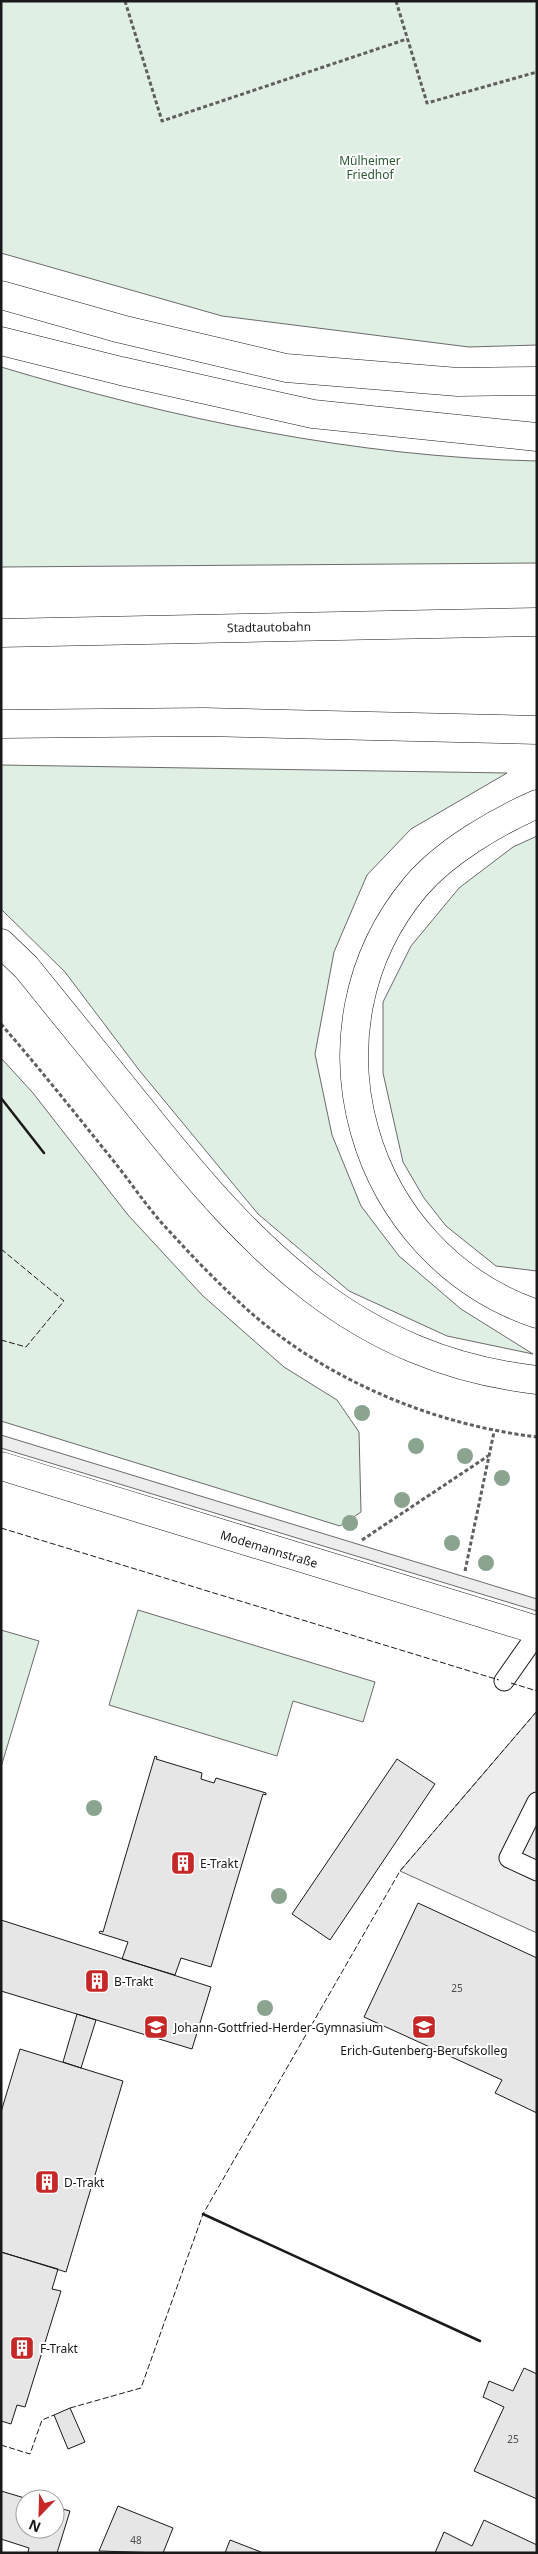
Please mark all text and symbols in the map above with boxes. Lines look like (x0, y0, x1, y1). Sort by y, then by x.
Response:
park label: Mülheimer Friedhof (339, 152, 401, 183)
street label: Stadtautobahn (227, 618, 311, 636)
street label: Modemannstraße (218, 1526, 320, 1572)
building icon: E-Trakt (170, 1850, 196, 1876)
place label: E-Trakt (200, 1855, 239, 1872)
building icon: B-Trakt (84, 1968, 110, 1994)
place label: B-Trakt (114, 1973, 154, 1990)
house number: 25 (451, 1981, 463, 1995)
school or university icon: Johann-Gottfried-Herder-Gymnasium (143, 2014, 169, 2040)
school or university icon: Erich-Gutenberg-Berufskolleg (411, 2014, 437, 2040)
place label: Johann-Gottfried-Herder-Gymnasium (173, 2019, 383, 2036)
place label: Erich-Gutenberg-Berufskolleg (340, 2042, 508, 2059)
building icon: D-Trakt (34, 2169, 60, 2195)
place label: D-Trakt (64, 2174, 105, 2191)
building icon: F-Trakt (9, 2335, 35, 2361)
place label: F-Trakt (40, 2340, 79, 2357)
house number: 25 (507, 2432, 519, 2446)
north arrow (15, 2489, 65, 2539)
text: N (26, 2515, 44, 2537)
house number: 48 (130, 2533, 142, 2547)

